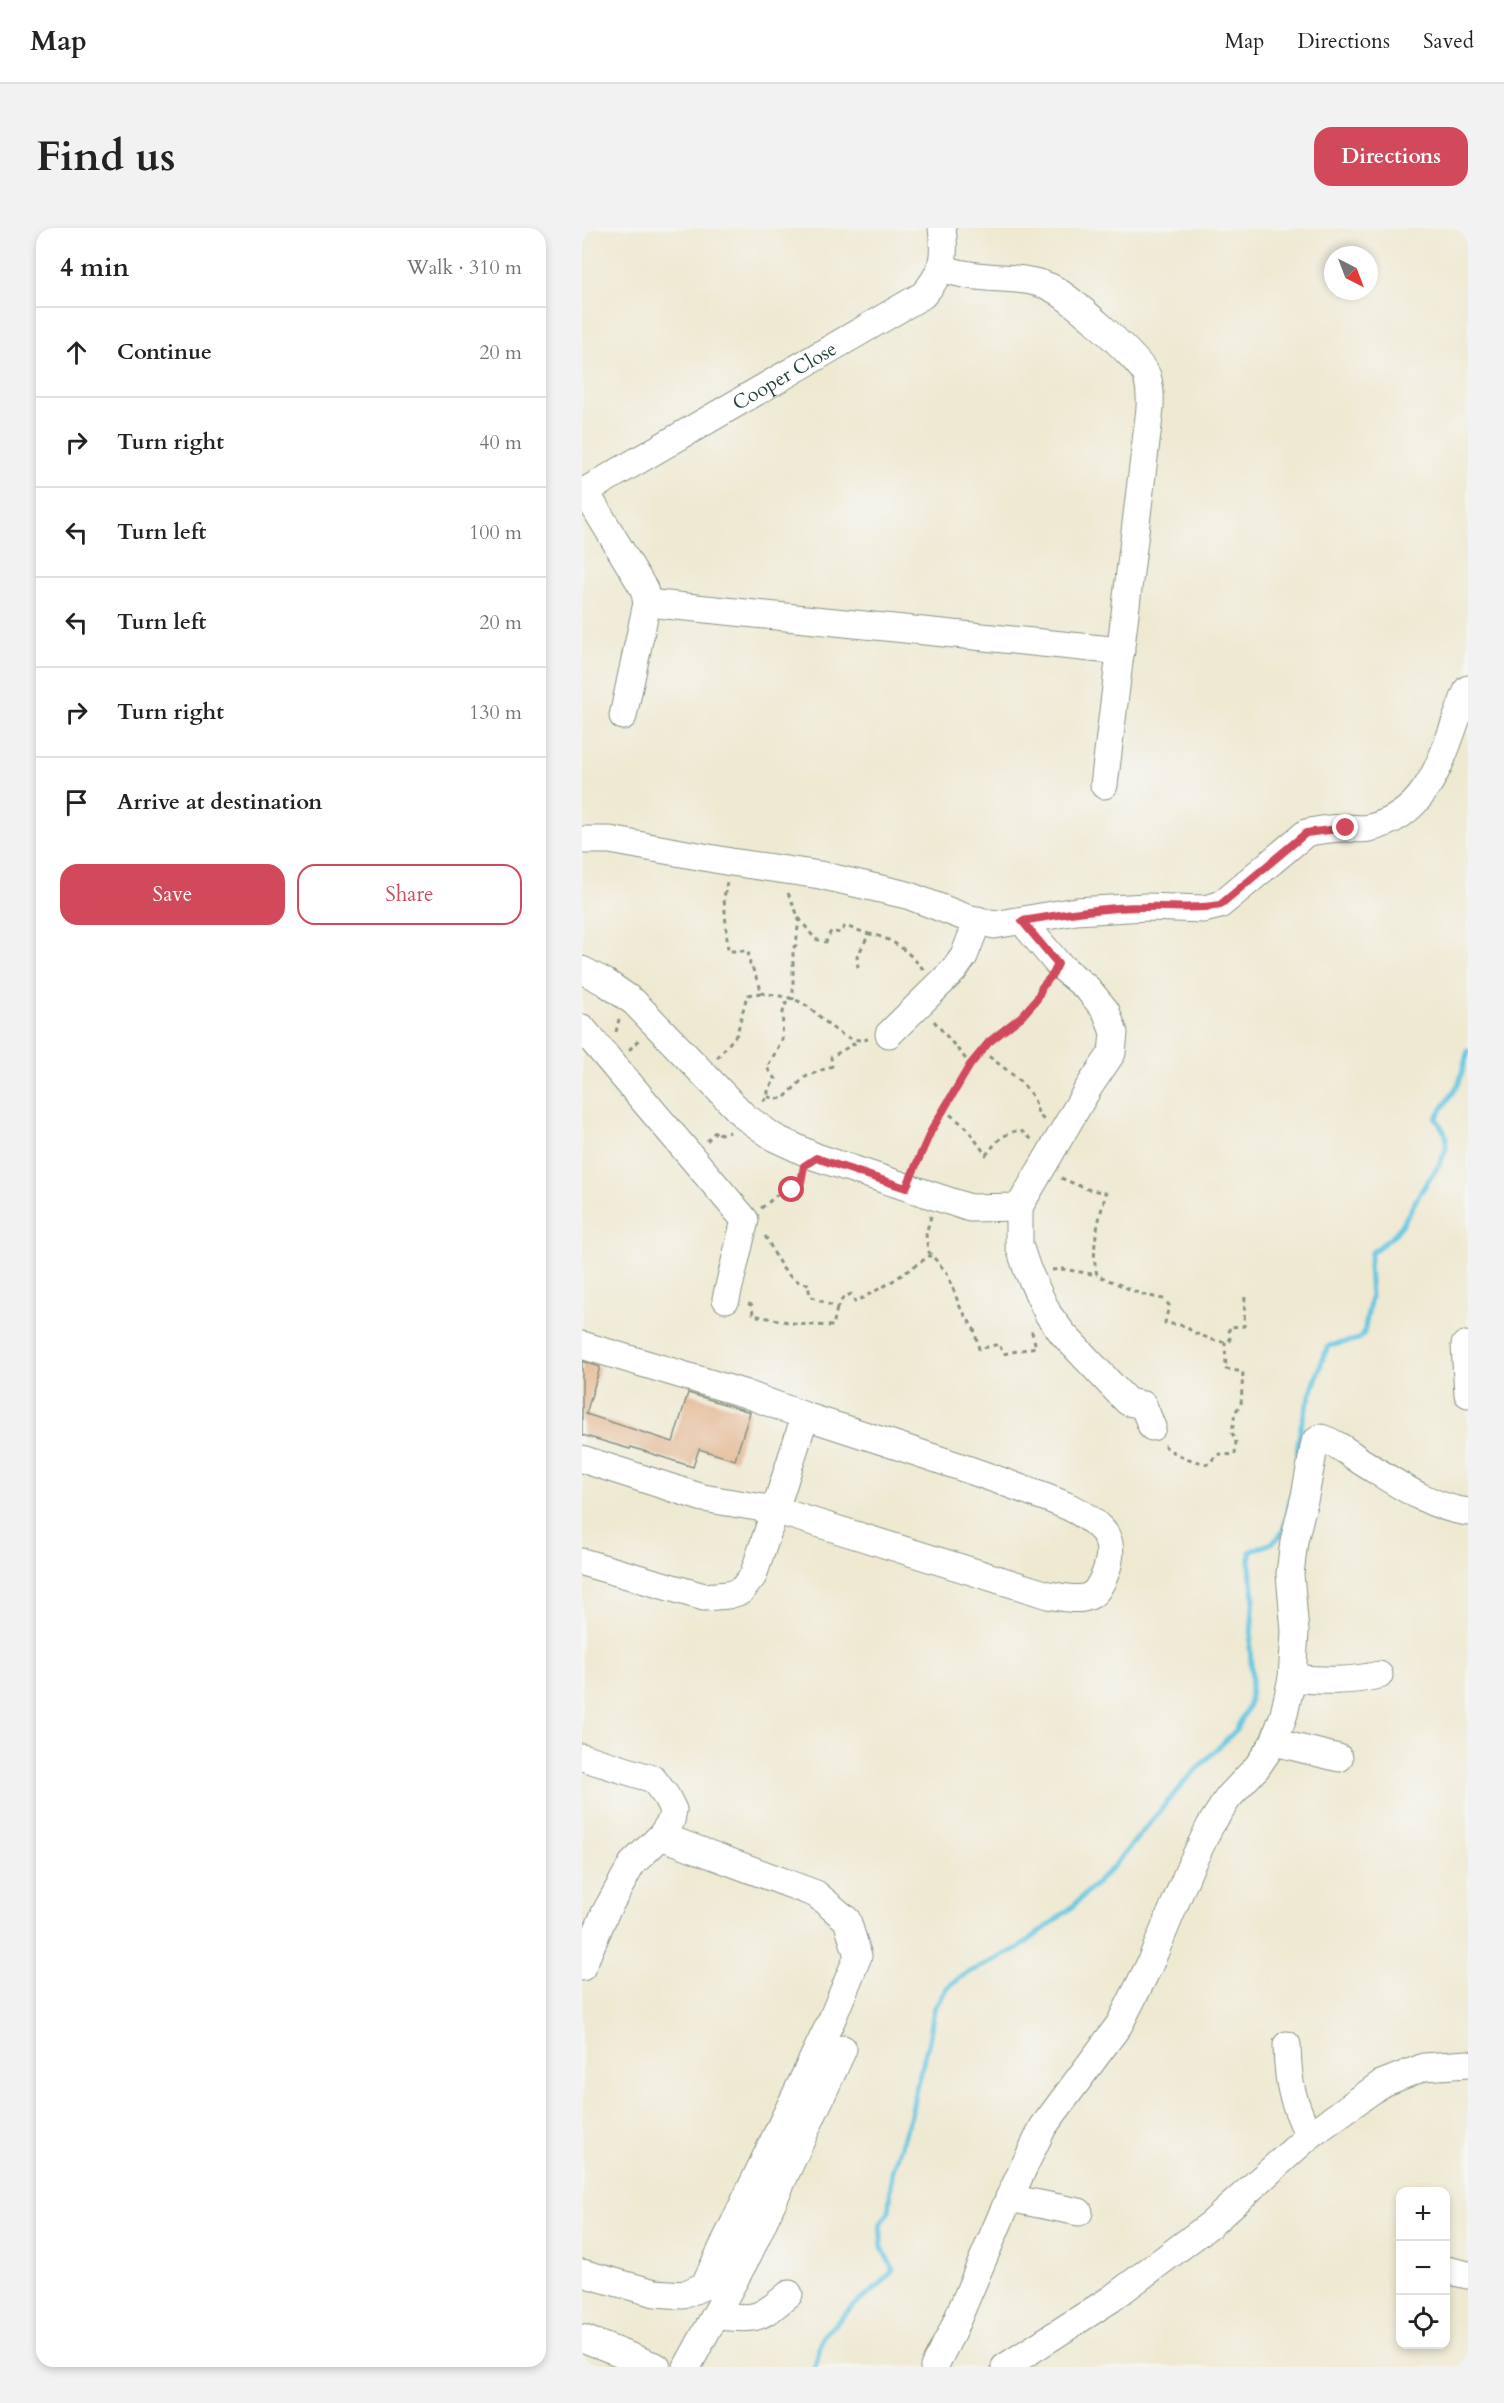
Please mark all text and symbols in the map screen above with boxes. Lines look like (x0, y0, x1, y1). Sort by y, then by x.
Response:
text: Map (30, 22, 87, 60)
text: Map (1224, 27, 1264, 56)
text: Directions (1297, 27, 1390, 56)
text: Saved (1423, 27, 1474, 56)
button: Directions (1314, 127, 1468, 186)
text: Find us (36, 128, 176, 185)
north arrow (1324, 246, 1378, 300)
text: 4 min (60, 250, 129, 285)
text: Walk · 310 m (407, 254, 522, 281)
street label: Cooper Close (728, 335, 842, 417)
icon: ahead (60, 336, 93, 369)
text: Continue (117, 337, 212, 367)
text: 20 m (479, 339, 522, 366)
icon: right (60, 426, 93, 459)
text: Turn right (117, 427, 224, 457)
text: 40 m (479, 429, 522, 456)
icon: left (60, 516, 93, 549)
text: Turn left (117, 517, 206, 547)
text: 100 m (469, 519, 522, 546)
icon: left (60, 606, 93, 639)
text: Turn left (117, 607, 206, 637)
text: 20 m (479, 609, 522, 636)
icon: right (60, 696, 93, 729)
text: Turn right (117, 697, 224, 727)
text: 130 m (469, 699, 522, 726)
icon: arrive (60, 786, 93, 819)
text: Arrive at destination (117, 787, 322, 817)
route end (1332, 814, 1358, 840)
button: Save (60, 864, 285, 925)
button: Share (297, 864, 522, 925)
route start (778, 1176, 804, 1202)
map controls (1396, 2187, 1450, 2349)
button: + (1396, 2187, 1450, 2241)
button: − (1396, 2241, 1450, 2295)
button: locate (1396, 2295, 1450, 2349)

